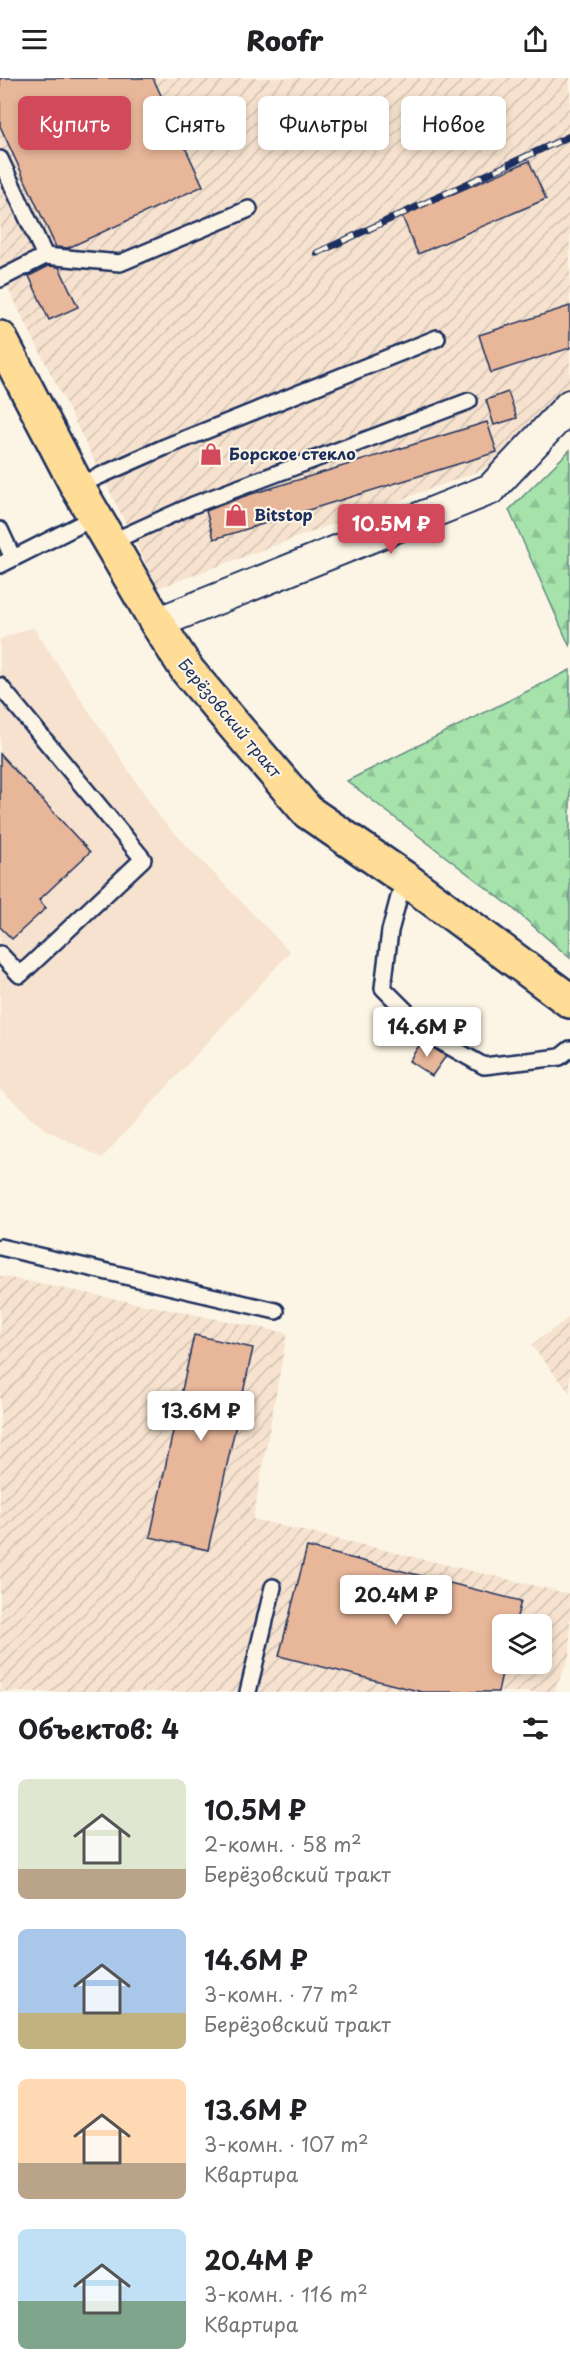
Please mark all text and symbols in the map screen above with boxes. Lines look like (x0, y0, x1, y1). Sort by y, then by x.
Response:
text: Roofr (246, 19, 324, 60)
icon: menu (18, 23, 51, 56)
icon: share (519, 23, 552, 56)
chip: Купить (18, 96, 131, 150)
chip: Снять (143, 96, 246, 150)
chip: Фильтры (258, 96, 389, 150)
chip: Новое (401, 96, 506, 150)
shop icon: Борское стекло (198, 441, 224, 467)
place label: Борское стекло (229, 441, 356, 465)
shop icon: Bitstop (223, 502, 249, 528)
place label: Bitstop (254, 502, 313, 526)
pin: 10.5M ₽ (336, 504, 446, 555)
text: 10.5M ₽ (352, 508, 430, 538)
street label: Берёзовский тракт (174, 652, 288, 783)
pin: 14.6M ₽ (372, 1007, 482, 1058)
text: 14.6M ₽ (387, 1011, 467, 1041)
pin: 13.6M ₽ (146, 1391, 256, 1442)
text: 13.6M ₽ (161, 1395, 241, 1425)
pin: 20.4M ₽ (341, 1575, 451, 1626)
text: 20.4M ₽ (354, 1579, 438, 1609)
map controls (492, 1614, 552, 1674)
button: layers (492, 1614, 552, 1674)
text: Объектов: 4 (18, 1709, 179, 1748)
icon: filters (519, 1712, 552, 1745)
text: 10.5M ₽ (204, 1790, 306, 1829)
icon: home (66, 1803, 138, 1875)
text: 2-комн. · 58 m² (204, 1829, 362, 1859)
text: Берёзовский тракт (204, 1859, 391, 1889)
text: 14.6M ₽ (204, 1940, 308, 1979)
icon: home (66, 1953, 138, 2025)
text: 3-комн. · 77 m² (204, 1979, 358, 2009)
text: Берёзовский тракт (204, 2009, 391, 2039)
text: 13.6M ₽ (204, 2090, 307, 2129)
icon: home (66, 2103, 138, 2175)
text: 3-комн. · 107 m² (204, 2129, 369, 2159)
text: Квартира (204, 2159, 298, 2189)
text: 20.4M ₽ (204, 2240, 313, 2279)
icon: home (66, 2253, 138, 2325)
text: 3-комн. · 116 m² (204, 2279, 368, 2309)
text: Квартира (204, 2309, 298, 2339)

